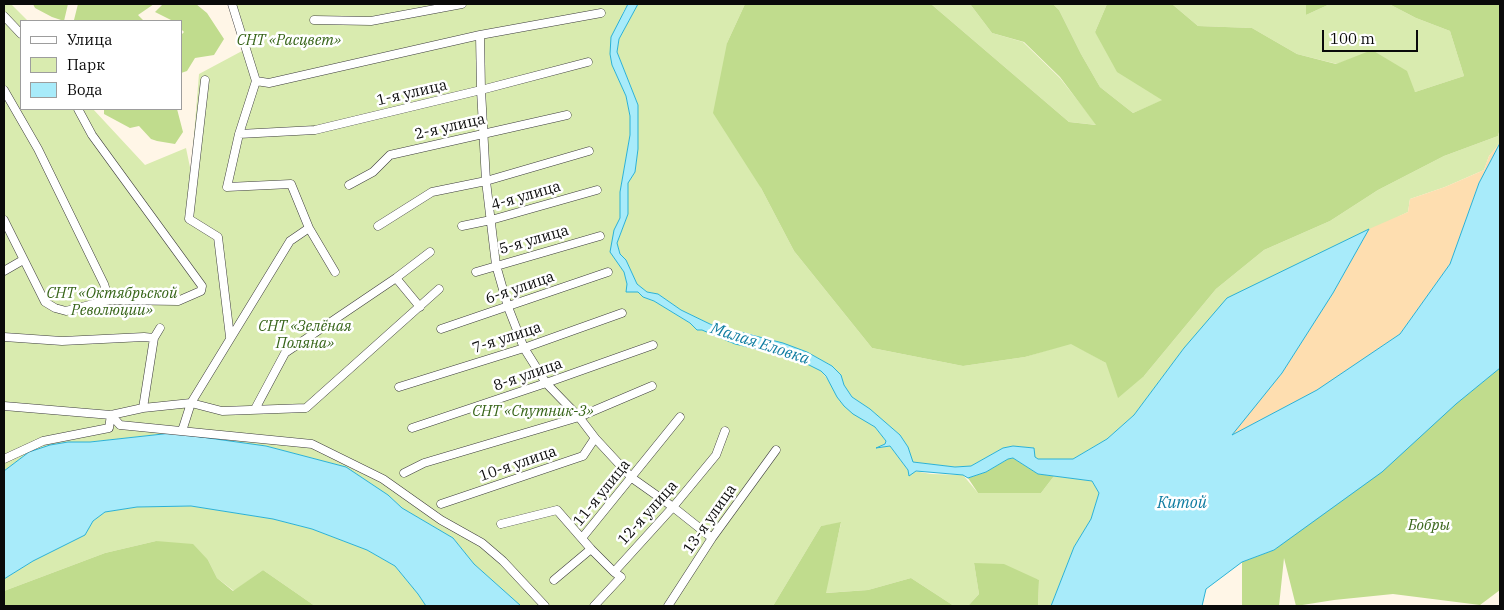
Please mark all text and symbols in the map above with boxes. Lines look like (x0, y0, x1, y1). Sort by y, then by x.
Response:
legend (20, 20, 182, 110)
scale bar (1324, 20, 1420, 52)
text: 100 m (1330, 29, 1375, 48)
text: Улица (67, 30, 112, 49)
park label: СНТ «Расцвет» (237, 32, 341, 50)
text: Парк (67, 55, 105, 74)
street label: 1-я улица (375, 76, 449, 110)
text: Вода (67, 80, 103, 99)
street label: 2-я улица (413, 110, 487, 144)
street label: 4-я улица (489, 177, 563, 215)
street label: 5-я улица (497, 221, 571, 259)
street label: 6-я улица (483, 268, 557, 308)
park label: СНТ «Октябрьской Революции» (46, 285, 178, 320)
park label: СНТ «Зелёная Поляна» (258, 318, 352, 353)
street label: 7-я улица (470, 318, 544, 358)
water label: Малая Еловка (708, 319, 812, 369)
street label: 8-я улица (491, 355, 565, 395)
park label: СНТ «Спутник-3» (472, 403, 594, 421)
street label: 10-я улица (477, 442, 559, 486)
street label: 11-я улица (570, 456, 634, 530)
street label: 12-я улица (614, 477, 682, 549)
street label: 13-я улица (679, 481, 741, 557)
water label: Китой (1157, 493, 1207, 513)
park label: Бобры (1408, 517, 1450, 535)

